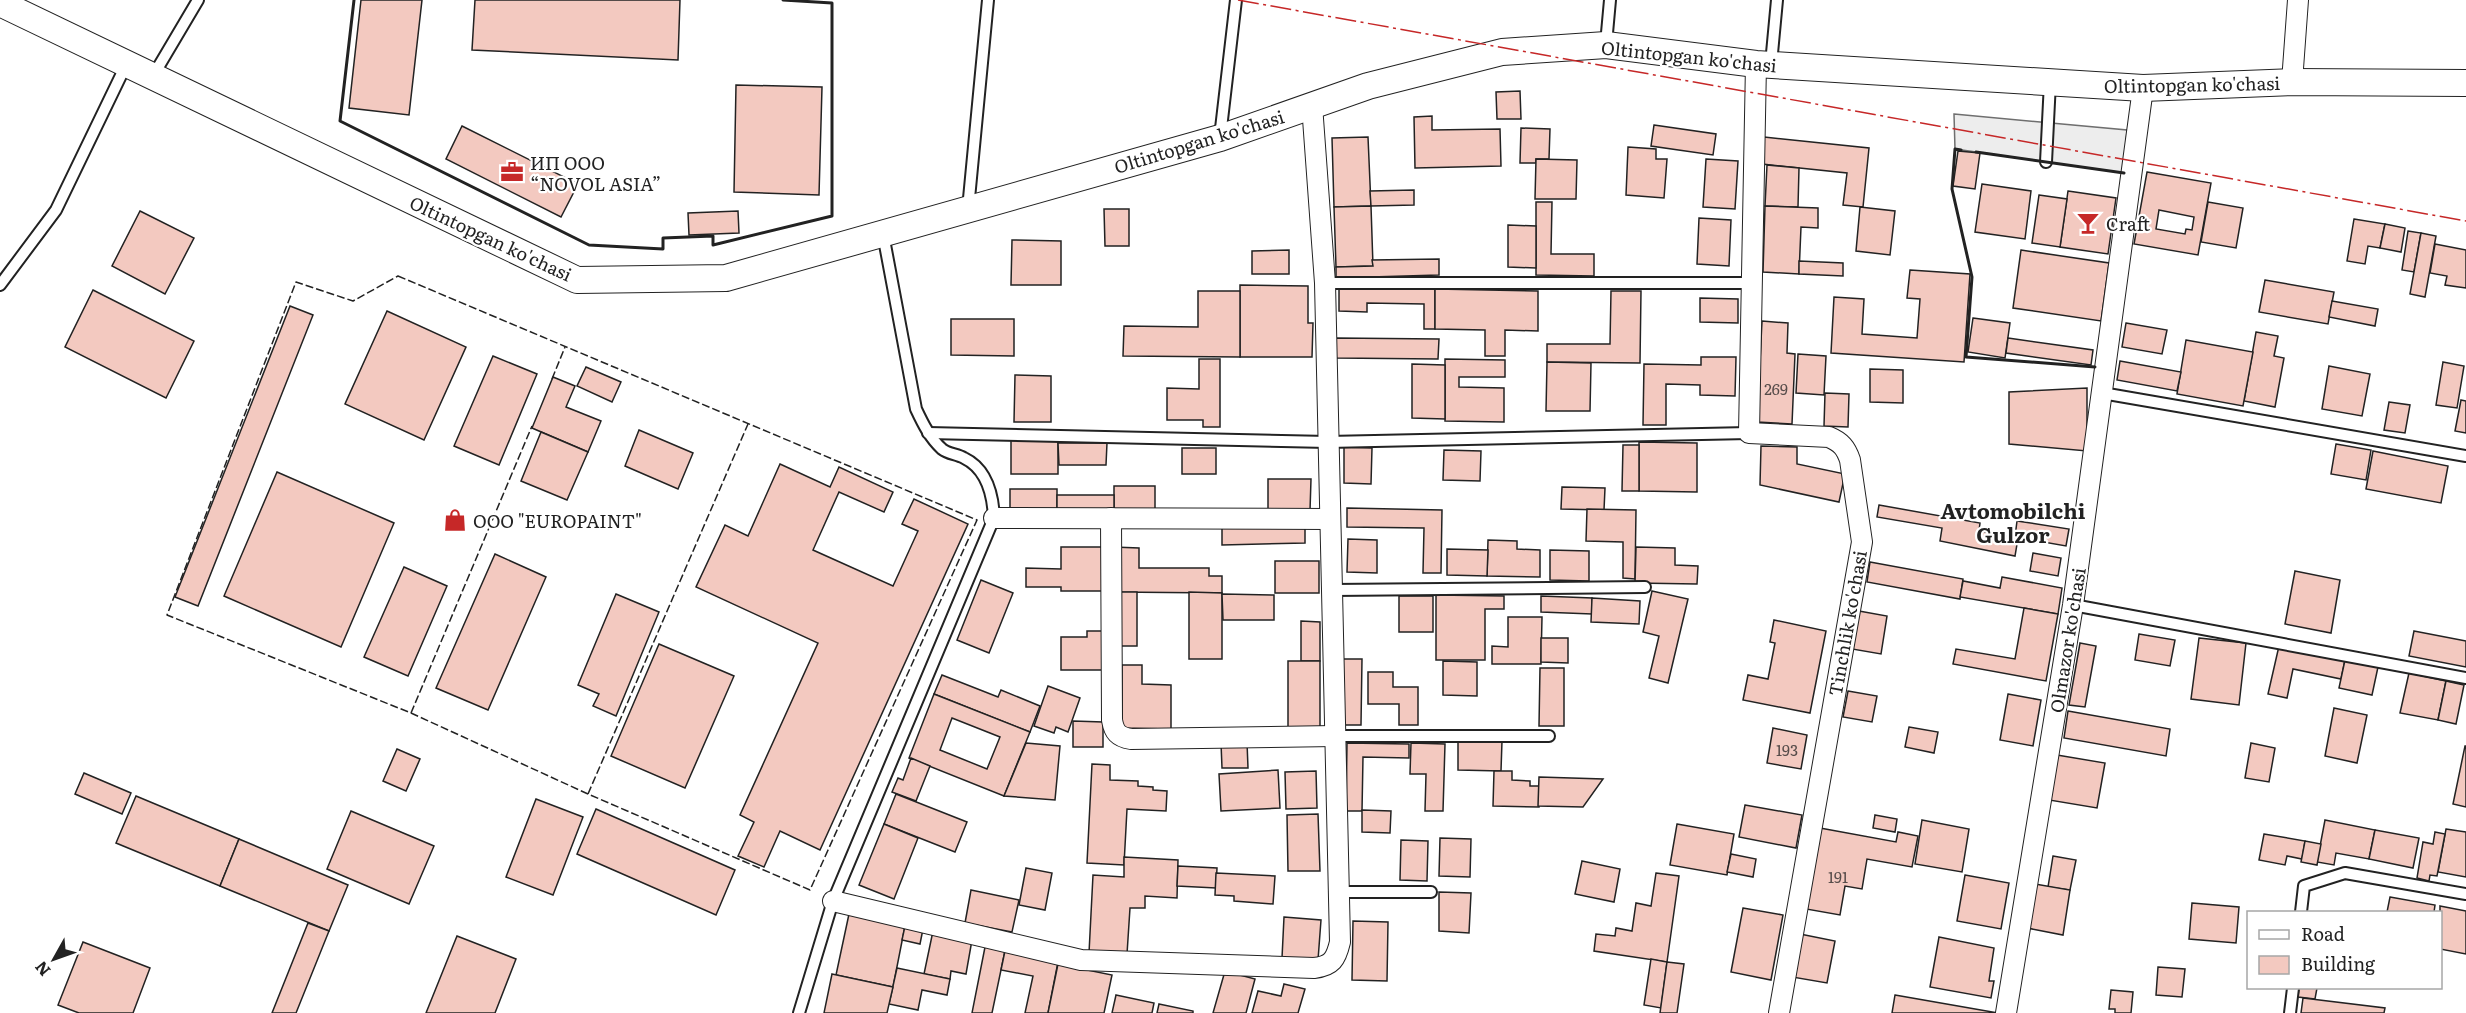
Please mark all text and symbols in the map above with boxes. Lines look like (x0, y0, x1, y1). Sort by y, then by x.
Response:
street label: Oltintopgan ko'chasi (1600, 33, 1778, 79)
street label: Oltintopgan ko'chasi (2104, 69, 2280, 99)
street label: Oltintopgan ko'chasi (1111, 102, 1287, 180)
place label: ИП ООО “NOVOL ASIA” (530, 149, 661, 197)
office icon: ИП ООО “NOVOL ASIA” (499, 159, 525, 185)
street label: Oltintopgan ko'chasi (405, 188, 577, 288)
bar icon: Craft (2075, 210, 2101, 236)
place label: Craft (2106, 210, 2151, 237)
house number: 269 (1764, 377, 1788, 400)
district label: Avtomobilchi Gulzor (1941, 494, 2086, 549)
shop icon: OOO "EUROPAINT" (442, 507, 468, 533)
place label: OOO "EUROPAINT" (473, 507, 642, 534)
street label: Tinchlik ko'chasi (1821, 548, 1873, 698)
street label: Olmazor ko'chasi (2042, 565, 2092, 715)
house number: 193 (1776, 738, 1798, 761)
house number: 191 (1828, 865, 1848, 888)
legend (2247, 911, 2442, 989)
text: Road (2301, 920, 2345, 947)
north arrow (24, 929, 84, 989)
text: Building (2301, 950, 2376, 977)
text: N (28, 956, 55, 982)

